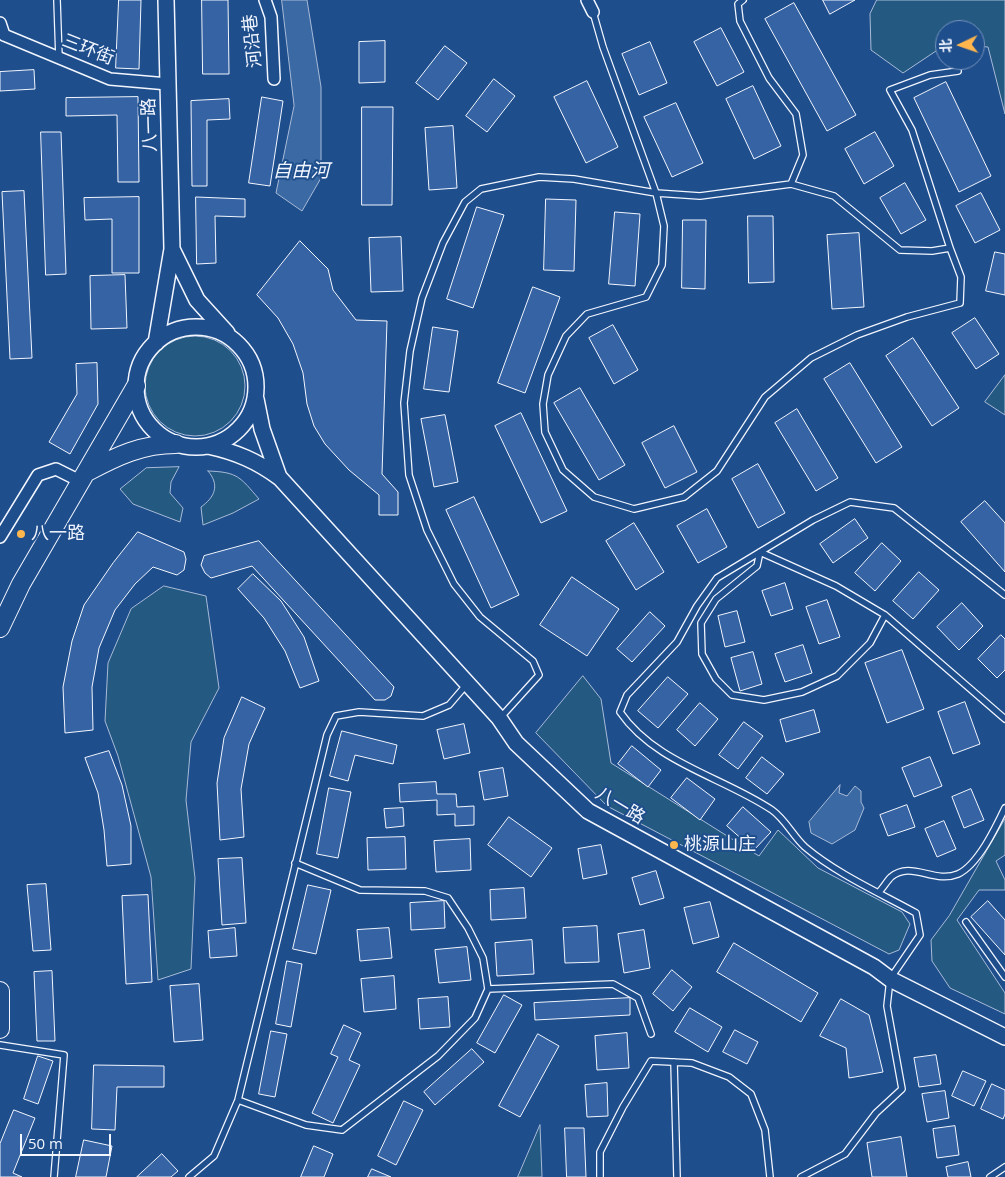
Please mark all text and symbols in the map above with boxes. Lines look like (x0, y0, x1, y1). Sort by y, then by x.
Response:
street label: 河沿巷 (239, 13, 267, 69)
north arrow (935, 20, 985, 70)
street label: 三环街 (59, 30, 117, 70)
text: 北 (936, 38, 955, 53)
street label: 八一路 (138, 98, 162, 152)
water label: 自由河 (273, 161, 329, 183)
place label: 八一路 (31, 523, 85, 545)
marker: 八一路 (15, 528, 27, 540)
street label: 八一路 (591, 783, 649, 829)
place label: 桃源山庄 (684, 834, 756, 856)
marker: 桃源山庄 (668, 839, 680, 851)
scale bar (22, 1124, 114, 1156)
text: 50 m (28, 1133, 63, 1153)

